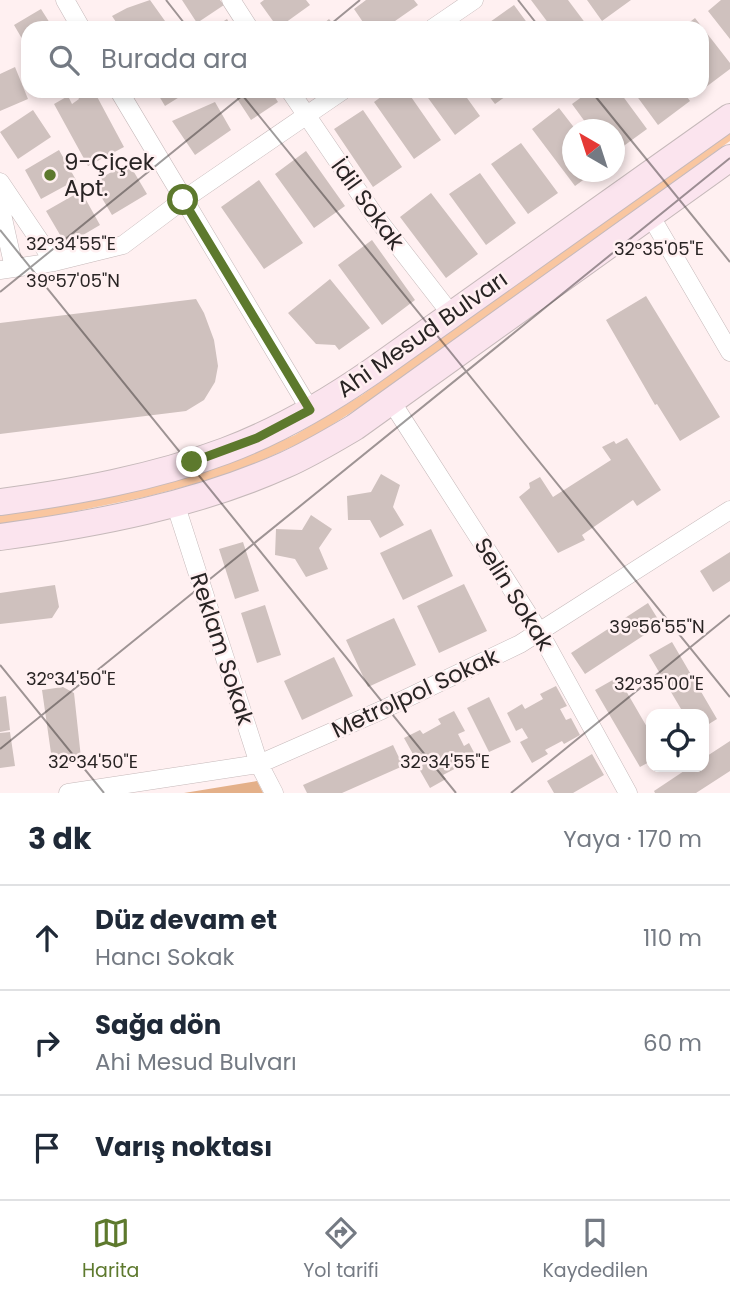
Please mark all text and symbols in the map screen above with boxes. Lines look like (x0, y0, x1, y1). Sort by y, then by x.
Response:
search box (21, 21, 709, 98)
icon: search (45, 41, 83, 79)
text: Burada ara (101, 41, 248, 77)
north arrow (562, 119, 625, 182)
place label: 9-Çiçek Apt. (64, 146, 155, 204)
street label: İdil Sokak (324, 152, 412, 256)
marker: 9-Çiçek Apt. (42, 167, 58, 183)
route start (167, 184, 198, 215)
text: 32°34'55"E (26, 231, 116, 256)
text: 32°35'05"E (614, 236, 704, 261)
street label: Ahi Mesud Bulvarı (330, 263, 514, 405)
text: 39°57'05"N (26, 268, 120, 293)
route end (176, 446, 207, 477)
street label: Selin Sokak (467, 531, 561, 657)
street label: Reklam Sokak (182, 569, 262, 729)
text: 39°56'55"N (609, 614, 705, 639)
street label: Metrolpol Sokak (326, 640, 504, 746)
text: 32°34'50"E (26, 666, 116, 691)
text: 32°35'00"E (614, 671, 704, 696)
map controls (646, 709, 709, 772)
button: locate (646, 709, 709, 772)
text: 32°34'50"E (48, 749, 138, 774)
text: 32°34'55"E (400, 749, 490, 774)
text: 3 dk (28, 817, 91, 860)
text: Yaya · 170 m (563, 823, 702, 855)
text: Düz devam et (95, 902, 277, 938)
icon: ahead (28, 919, 66, 957)
text: 110 m (643, 922, 702, 954)
text: Hancı Sokak (95, 941, 234, 973)
text: Sağa dön (95, 1007, 221, 1043)
icon: right (28, 1024, 66, 1062)
text: 60 m (643, 1027, 702, 1059)
text: Ahi Mesud Bulvarı (95, 1046, 297, 1078)
icon: arrive (28, 1129, 66, 1167)
text: Varış noktası (95, 1129, 272, 1165)
tab: Harita (82, 1214, 139, 1285)
tab: Yol tarifi (303, 1214, 379, 1285)
tab: Kaydedilen (542, 1214, 648, 1285)

